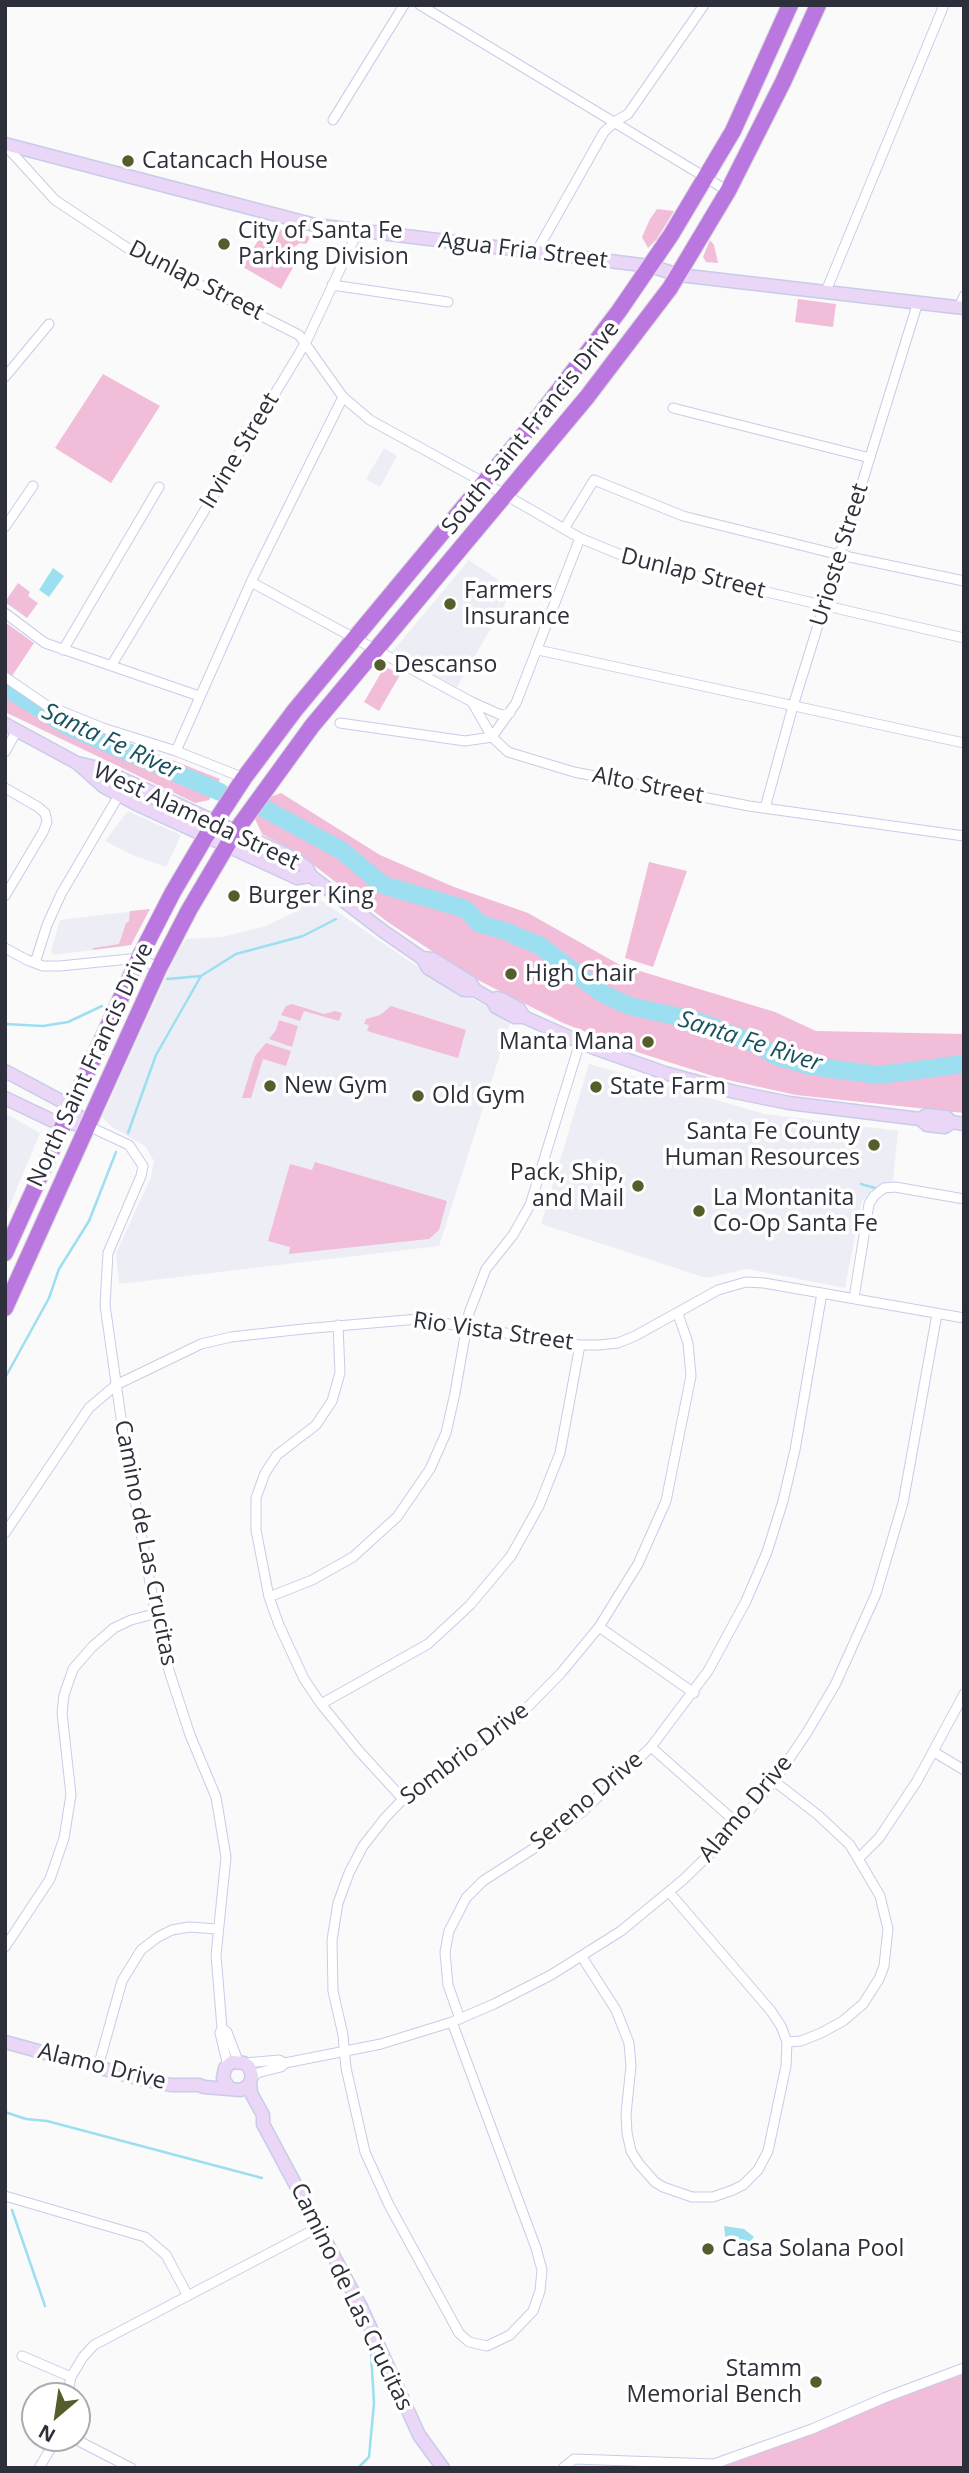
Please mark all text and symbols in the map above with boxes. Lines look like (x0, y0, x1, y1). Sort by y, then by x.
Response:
place label: Catancach House (142, 147, 328, 175)
marker: Catancach House (120, 153, 136, 169)
place label: City of Santa Fe Parking Division (238, 217, 409, 271)
street label: Agua Fria Street (437, 227, 609, 275)
street label: Dunlap Street (124, 235, 268, 327)
marker: City of Santa Fe Parking Division (216, 236, 232, 252)
street label: South Saint Francis Drive (436, 316, 626, 540)
street label: Irvine Street (195, 388, 285, 514)
street label: Urioste Street (805, 480, 875, 630)
street label: Dunlap Street (618, 543, 768, 605)
place label: Farmers Insurance (464, 577, 570, 631)
marker: Farmers Insurance (442, 596, 458, 612)
place label: Descanso (394, 651, 497, 679)
marker: Descanso (372, 657, 388, 673)
water label: Santa Fe River (37, 697, 185, 787)
street label: West Alameda Street (89, 757, 303, 877)
street label: Alto Street (590, 762, 706, 810)
place label: Burger King (248, 882, 374, 910)
marker: Burger King (226, 888, 242, 904)
street label: North Saint Francis Drive (22, 938, 160, 1192)
place label: High Chair (525, 960, 637, 988)
marker: High Chair (503, 966, 519, 982)
water label: Santa Fe River (675, 1005, 825, 1079)
place label: Manta Mana (499, 1028, 634, 1056)
marker: Manta Mana (640, 1034, 656, 1050)
place label: New Gym (284, 1072, 388, 1100)
place label: State Farm (610, 1073, 726, 1101)
marker: New Gym (262, 1078, 278, 1094)
marker: State Farm (588, 1079, 604, 1095)
place label: Old Gym (432, 1082, 525, 1110)
marker: Old Gym (410, 1088, 426, 1104)
place label: Santa Fe County Human Resources (664, 1118, 860, 1172)
marker: Santa Fe County Human Resources (866, 1137, 882, 1153)
place label: Pack, Ship, and Mail (510, 1159, 624, 1213)
marker: Pack, Ship, and Mail (630, 1178, 646, 1194)
place label: La Montanita Co-Op Santa Fe (713, 1184, 878, 1238)
marker: La Montanita Co-Op Santa Fe (691, 1203, 707, 1219)
street label: Rio Vista Street (411, 1307, 575, 1357)
street label: Camino de Las Crucitas (108, 1418, 182, 1668)
street label: Sombrio Drive (396, 1697, 534, 1811)
street label: Sereno Drive (525, 1746, 649, 1856)
street label: Alamo Drive (693, 1750, 799, 1868)
street label: Alamo Drive (35, 2038, 169, 2096)
street label: Camino de Las Crucitas (284, 2179, 418, 2415)
place label: Casa Solana Pool (722, 2235, 904, 2263)
marker: Casa Solana Pool (700, 2241, 716, 2257)
place label: Stamm Memorial Bench (627, 2355, 802, 2409)
marker: Stamm Memorial Bench (808, 2374, 824, 2390)
north arrow (21, 2382, 91, 2452)
text: N (34, 2419, 60, 2449)

